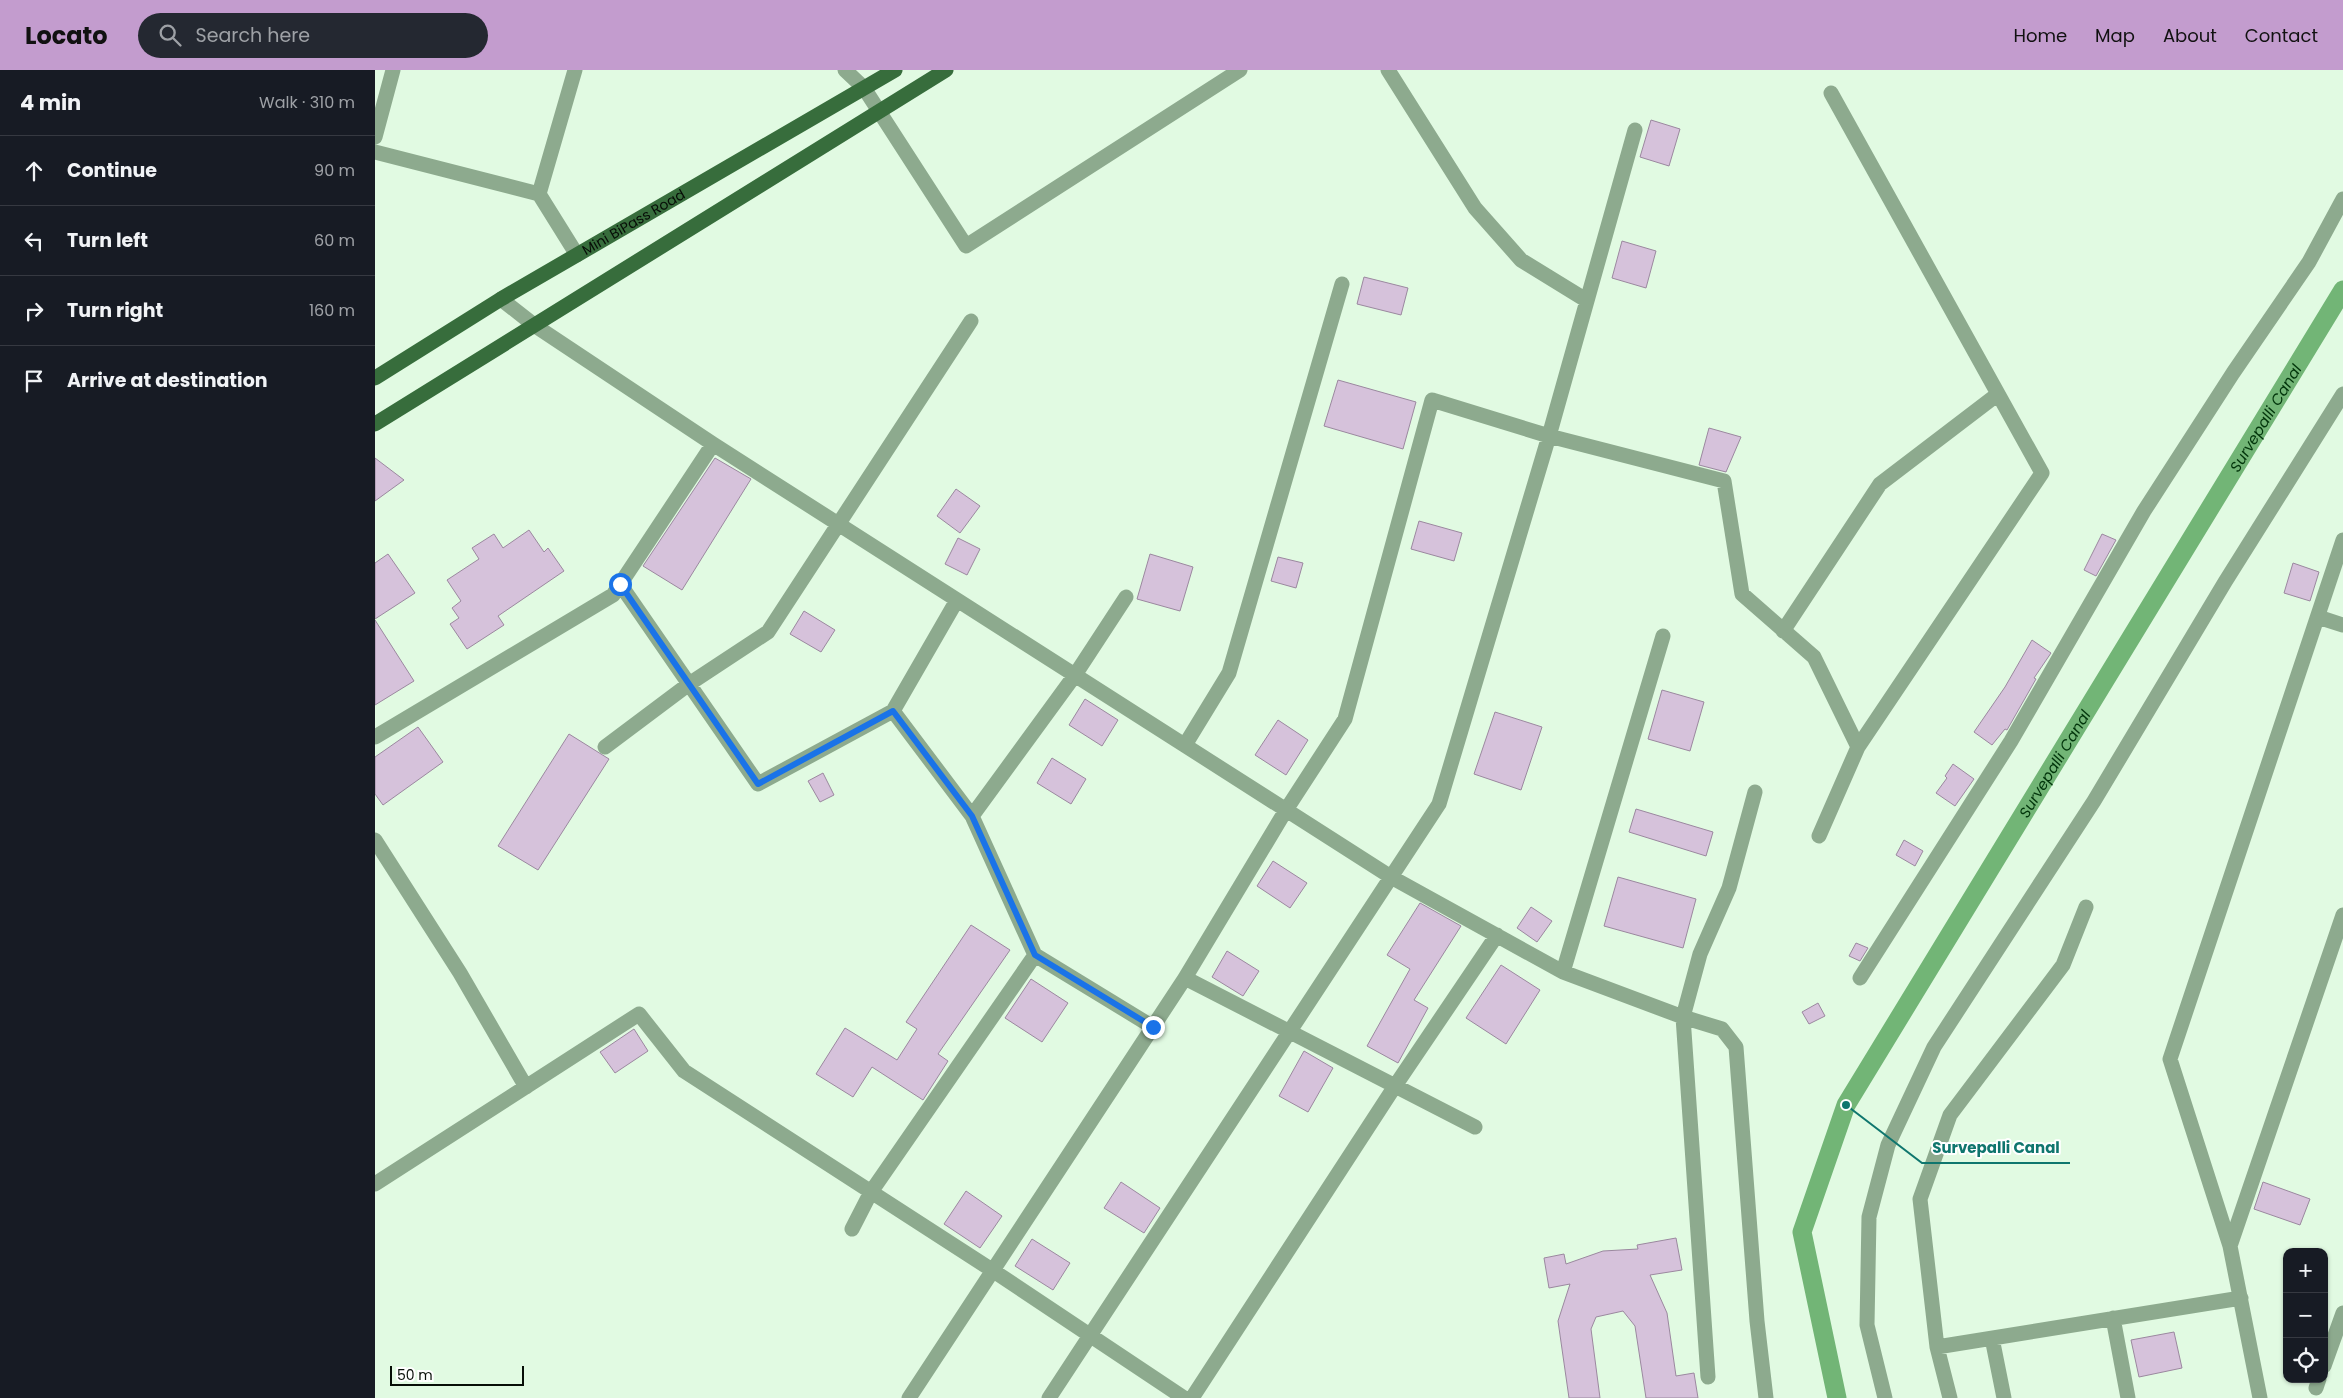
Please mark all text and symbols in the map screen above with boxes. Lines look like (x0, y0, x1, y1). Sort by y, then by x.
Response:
search box (138, 13, 488, 58)
text: Locato (25, 19, 108, 52)
icon: search (156, 21, 184, 49)
text: Search here (196, 22, 310, 49)
text: Home (2013, 23, 2067, 48)
text: Map (2095, 23, 2135, 48)
text: About (2163, 23, 2217, 48)
text: Contact (2245, 23, 2318, 48)
text: 4 min (20, 88, 81, 117)
text: Walk · 310 m (259, 91, 355, 114)
icon: ahead (20, 157, 48, 185)
text: Continue (67, 157, 157, 184)
text: 90 m (314, 159, 355, 182)
street label: Mini BiPass Road (578, 184, 689, 260)
icon: left (20, 227, 48, 255)
text: Turn left (67, 227, 148, 254)
text: 60 m (314, 229, 355, 252)
icon: right (20, 297, 48, 325)
text: Turn right (67, 297, 163, 324)
text: 160 m (309, 299, 355, 322)
water label: Survepalli Canal (2224, 360, 2306, 476)
icon: arrive (20, 367, 48, 395)
text: Arrive at destination (67, 367, 268, 394)
route start (609, 573, 632, 596)
water label: Survepalli Canal (2013, 705, 2095, 821)
route end (1142, 1016, 1165, 1039)
callout: Survepalli Canal (1922, 1133, 2070, 1163)
text: Survepalli Canal (1932, 1137, 2060, 1158)
map controls (2283, 1248, 2328, 1383)
button: + (2283, 1248, 2328, 1293)
button: − (2283, 1293, 2328, 1338)
button: locate (2283, 1338, 2328, 1383)
scale bar (390, 1363, 524, 1386)
text: 50 m (397, 1365, 433, 1385)

